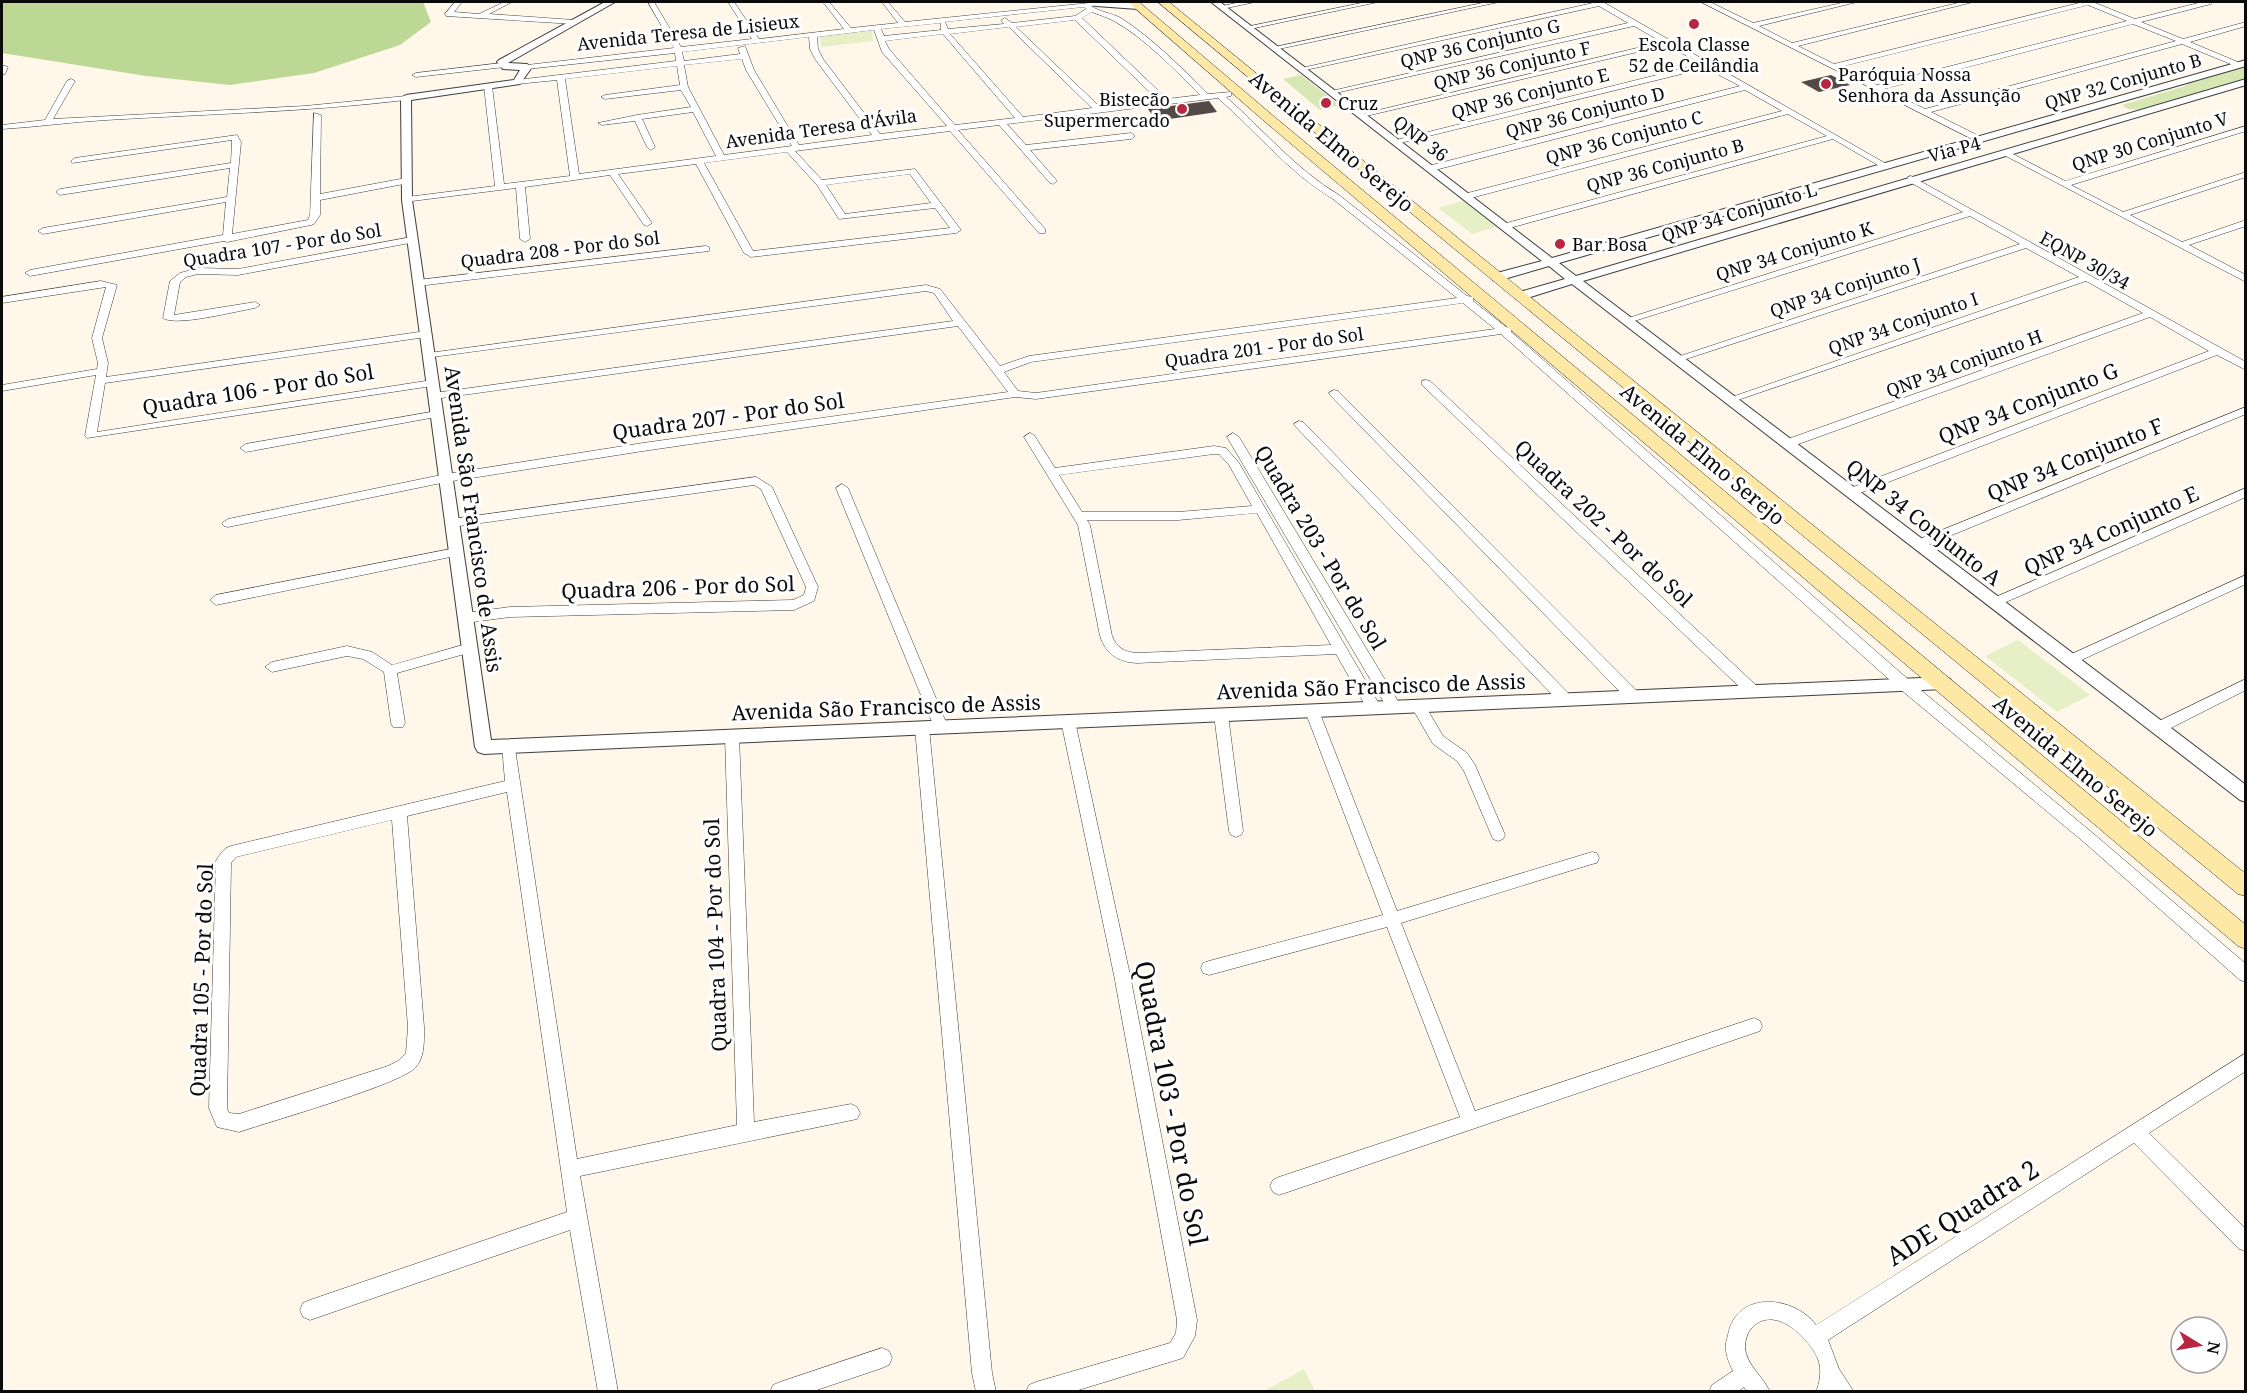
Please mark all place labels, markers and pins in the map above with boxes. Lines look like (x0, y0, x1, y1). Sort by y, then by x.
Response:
marker: Escola Classe 52 de Ceilândia (1687, 17, 1701, 31)
place label: Escola Classe 52 de Ceilândia (1629, 32, 1759, 77)
place label: Paróquia Nossa Senhora da Assunção (1838, 62, 2021, 107)
marker: Paróquia Nossa Senhora da Assunção (1819, 77, 1833, 91)
place label: Bistecão Supermercado (1044, 87, 1170, 132)
place label: Cruz (1338, 91, 1378, 115)
marker: Cruz (1319, 96, 1333, 110)
marker: Bistecão Supermercado (1175, 102, 1189, 116)
place label: Bar Bosa (1572, 232, 1647, 256)
marker: Bar Bosa (1553, 237, 1567, 251)

